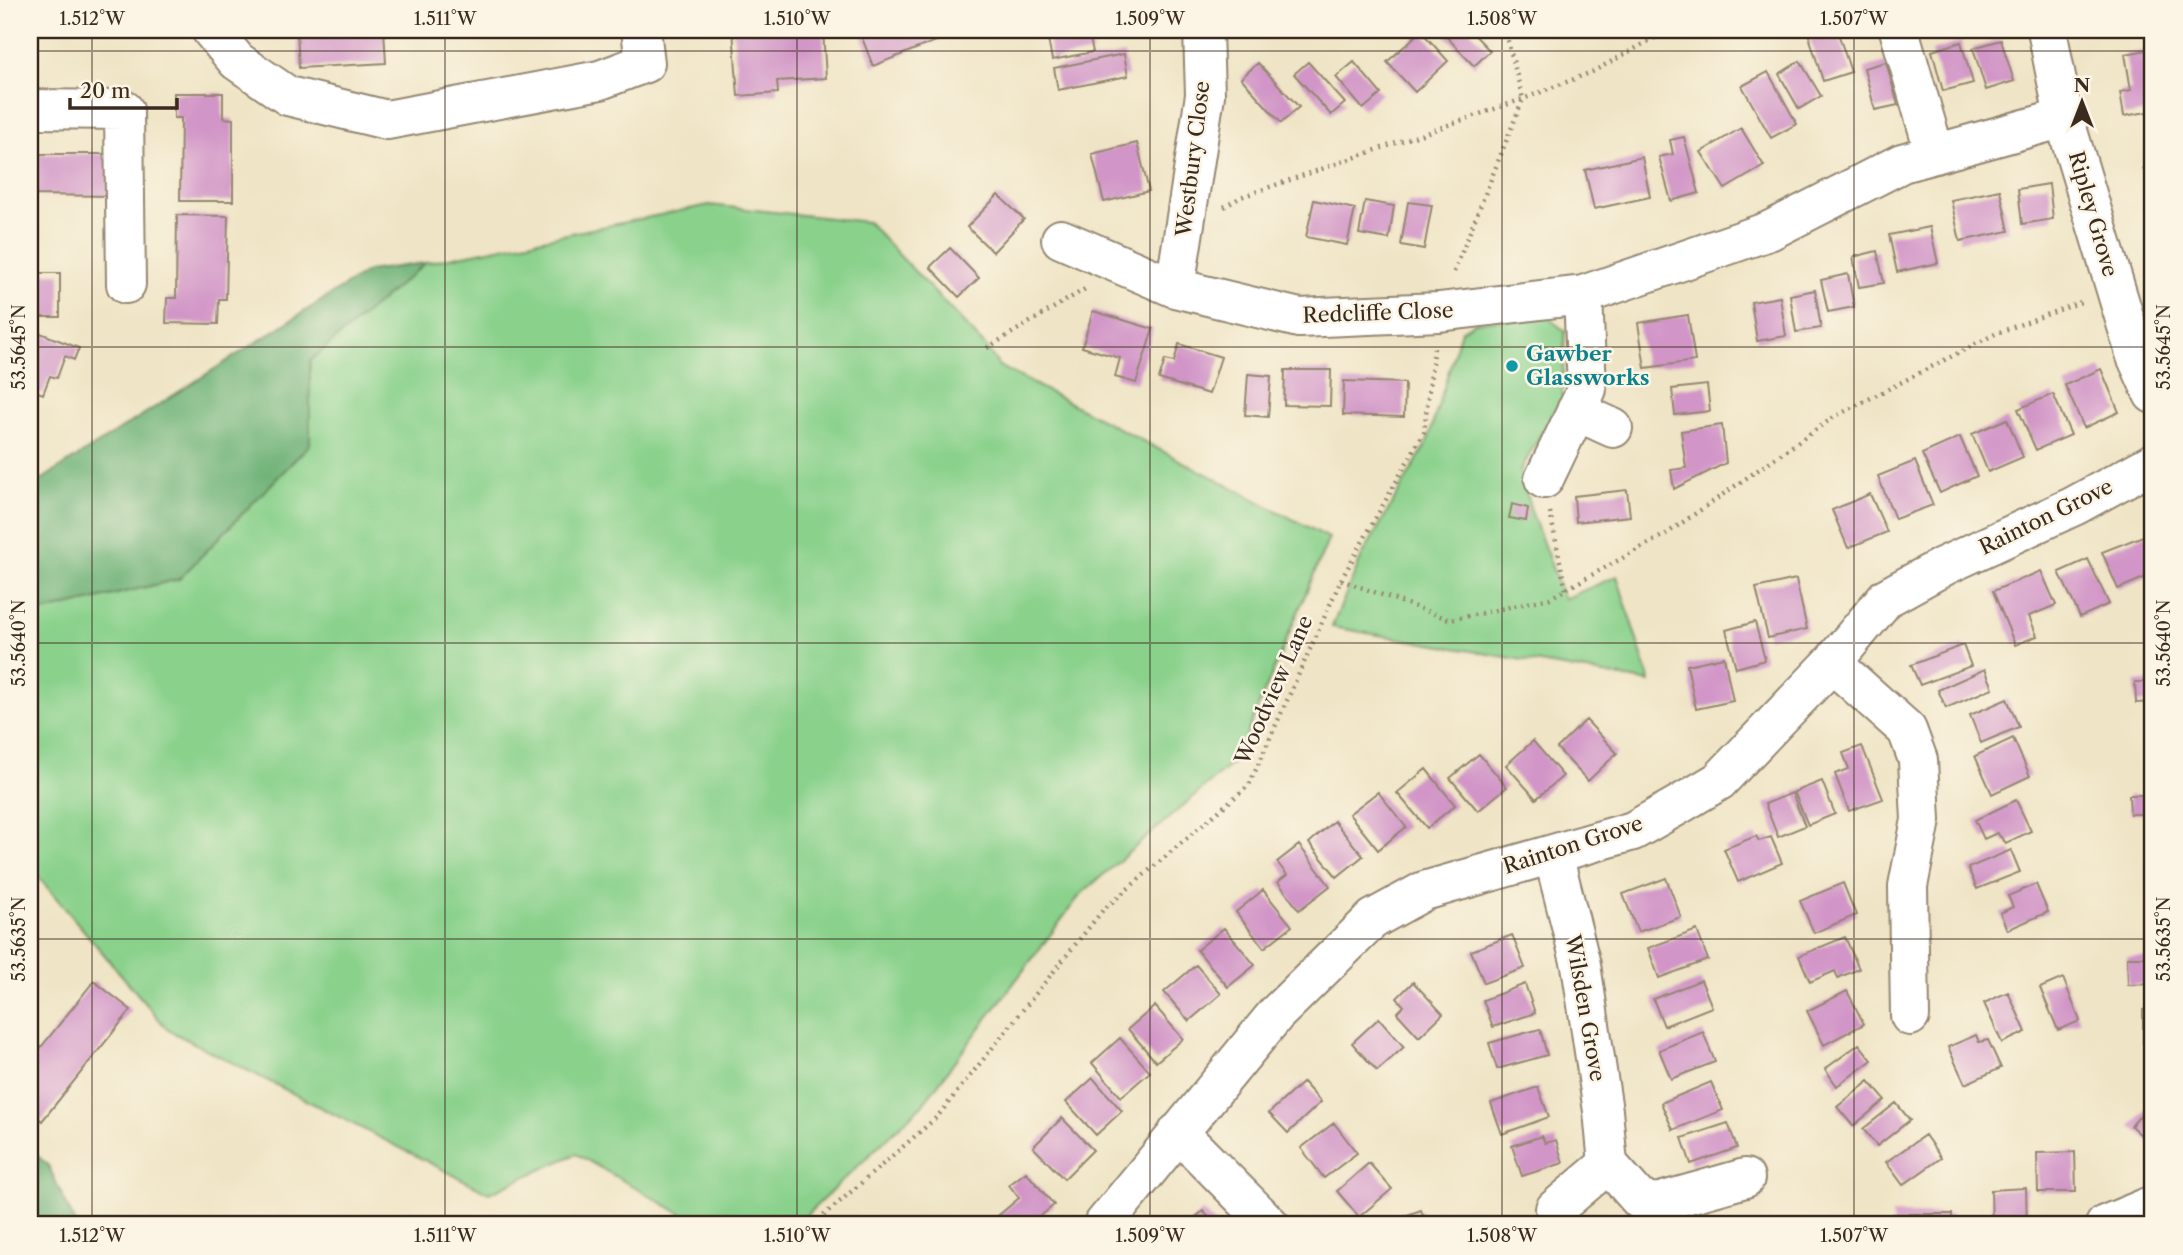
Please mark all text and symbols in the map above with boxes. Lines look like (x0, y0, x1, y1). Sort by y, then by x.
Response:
text: 1.512°W (59, 8, 126, 30)
text: 1.511°W (414, 8, 478, 30)
text: 1.510°W (764, 8, 832, 30)
text: 1.509°W (1115, 8, 1186, 30)
text: 1.508°W (1467, 8, 1538, 30)
text: 1.507°W (1820, 8, 1889, 30)
scale bar (70, 66, 177, 110)
north arrow (2046, 66, 2116, 136)
text: N (2074, 74, 2090, 97)
text: 20 m (80, 78, 131, 103)
street label: Westbury Close (1170, 80, 1214, 239)
street label: Ripley Grove (2064, 148, 2123, 279)
street label: Redcliffe Close (1302, 297, 1454, 328)
text: 53.5645°N (8, 304, 30, 390)
text: 53.5645°N (2153, 304, 2175, 390)
place label: Gawber Glassworks (1526, 341, 1649, 390)
marker: Gawber Glassworks (1504, 358, 1520, 374)
street label: Rainton Grove (1975, 473, 2117, 560)
text: 53.5640°N (8, 599, 30, 687)
text: 53.5640°N (2153, 599, 2175, 687)
street label: Woodview Lane (1229, 611, 1318, 769)
street label: Rainton Grove (1500, 810, 1646, 879)
text: 53.5635°N (8, 896, 30, 982)
text: 53.5635°N (2153, 896, 2175, 982)
street label: Wilsden Grove (1560, 932, 1611, 1083)
text: 1.512°W (59, 1225, 126, 1247)
text: 1.511°W (414, 1225, 478, 1247)
text: 1.510°W (764, 1225, 832, 1247)
text: 1.509°W (1115, 1225, 1186, 1247)
text: 1.508°W (1467, 1225, 1538, 1247)
text: 1.507°W (1820, 1225, 1889, 1247)

